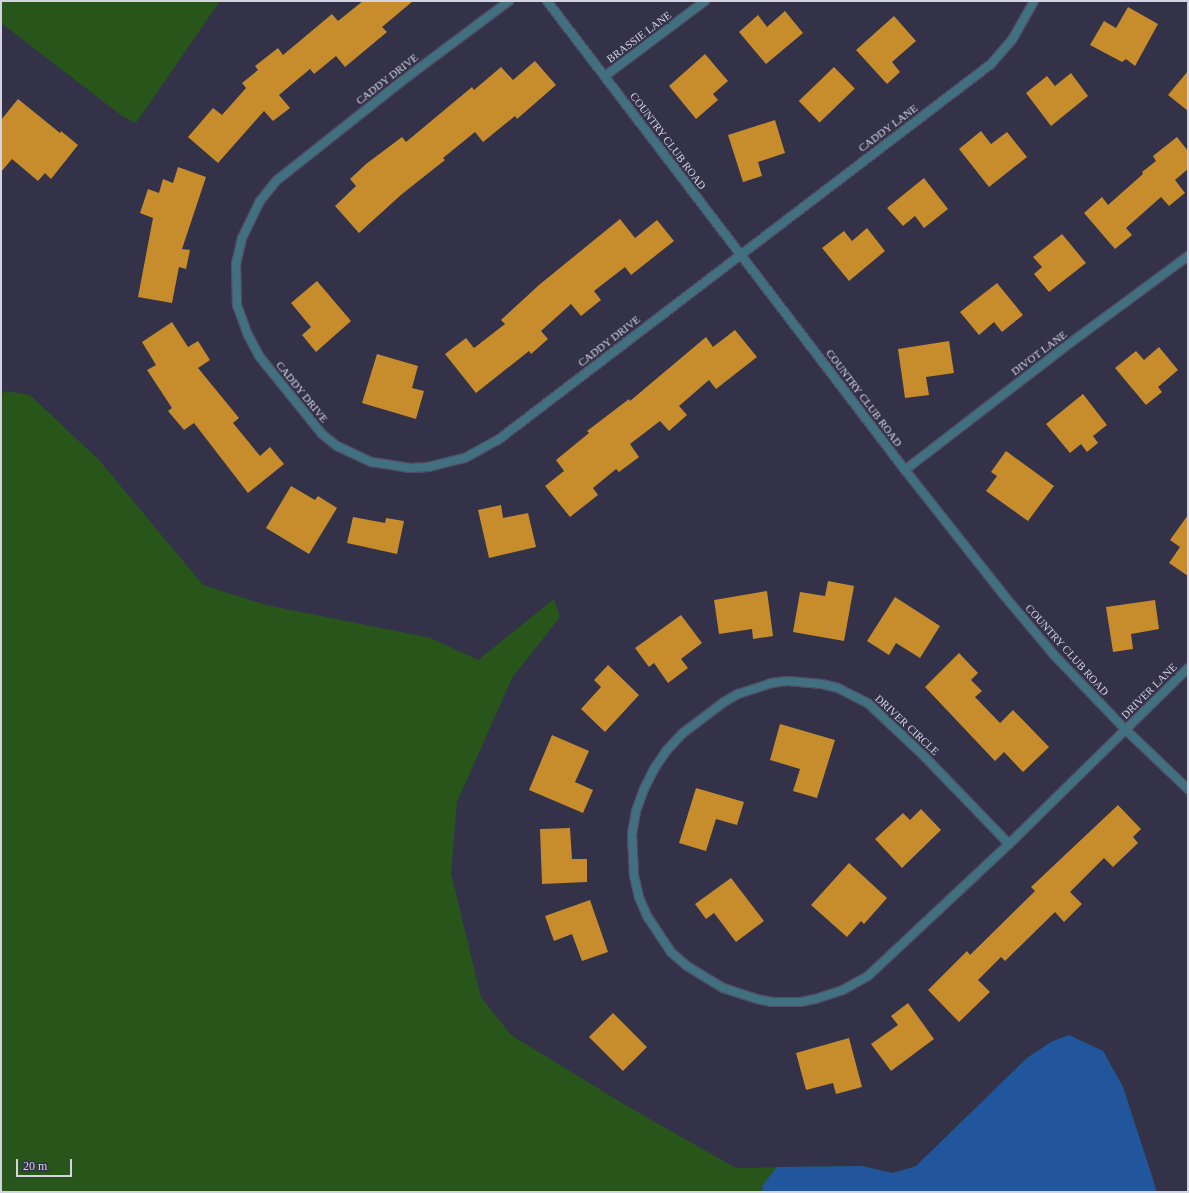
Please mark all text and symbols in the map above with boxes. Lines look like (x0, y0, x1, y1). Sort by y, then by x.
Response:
street label: BRASSIE LANE (604, 8, 674, 66)
street label: CADDY DRIVE (353, 51, 421, 107)
street label: COUNTRY CLUB ROAD (627, 90, 709, 192)
street label: CADDY LANE (856, 101, 920, 155)
street label: CADDY DRIVE (575, 313, 643, 369)
street label: DIVOT LANE (1009, 328, 1069, 378)
street label: COUNTRY CLUB ROAD (823, 347, 905, 449)
street label: CADDY DRIVE (273, 359, 331, 425)
street label: COUNTRY CLUB ROAD (1022, 602, 1112, 698)
street label: DRIVER LANE (1119, 661, 1179, 721)
street label: DRIVER CIRCLE (872, 692, 942, 758)
scale bar (18, 1151, 74, 1177)
text: 20 m (23, 1159, 47, 1173)

